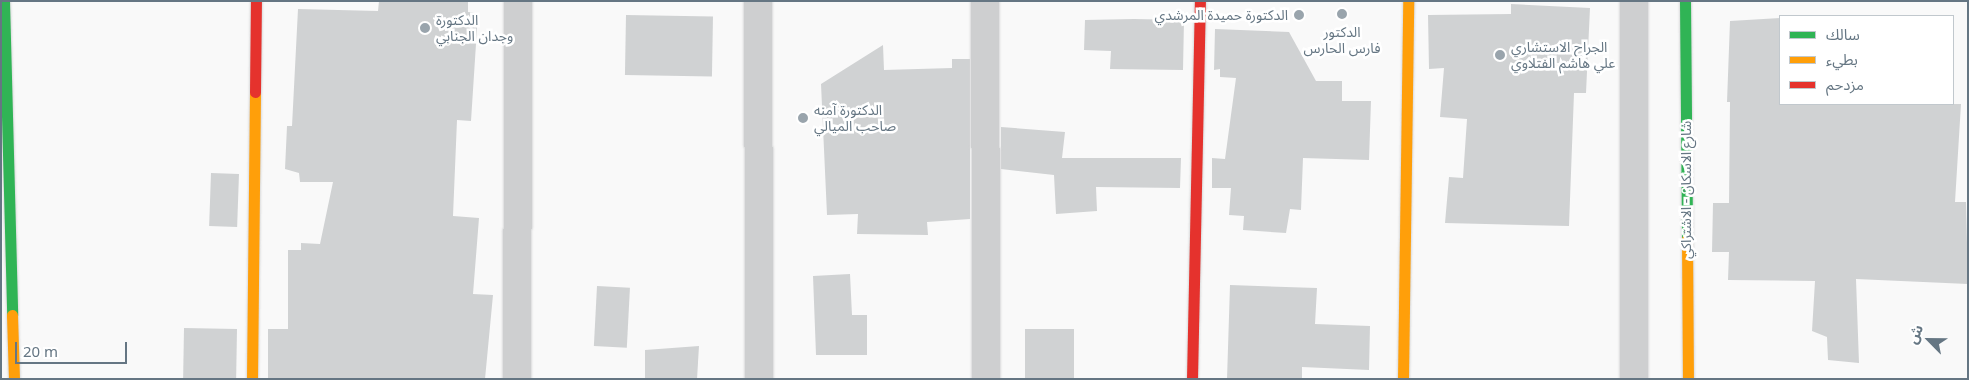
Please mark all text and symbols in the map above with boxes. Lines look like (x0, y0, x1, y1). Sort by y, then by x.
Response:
place label: الدكتورة حميدة المرشدي (1155, 7, 1288, 23)
marker: الدكتور فارس الحارس (1335, 7, 1349, 21)
marker: الدكتورة حميدة المرشدي (1292, 8, 1306, 22)
place label: الدكتورة وجدان الجنابي (436, 12, 513, 44)
legend (1779, 15, 1954, 105)
marker: الدكتورة وجدان الجنابي (418, 21, 432, 35)
place label: الدكتور فارس الحارس (1303, 24, 1381, 56)
text: سالك (1826, 24, 1860, 44)
place label: الجراح الاستشاري علي هاشم الفتلاوي (1511, 39, 1615, 72)
marker: الجراح الاستشاري علي هاشم الفتلاوي (1493, 48, 1507, 62)
text: بطيء (1826, 49, 1858, 69)
text: مزدحم (1826, 74, 1864, 94)
place label: الدكتورة آمنه صاحب الميالي (814, 102, 896, 134)
marker: الدكتورة آمنه صاحب الميالي (796, 111, 810, 125)
street label: شارع الاسكان - الاشتراكي (1678, 121, 1694, 259)
north arrow (1904, 315, 1954, 365)
text: ش (1902, 321, 1927, 346)
scale bar (18, 332, 130, 364)
text: 20 m (23, 341, 58, 361)

